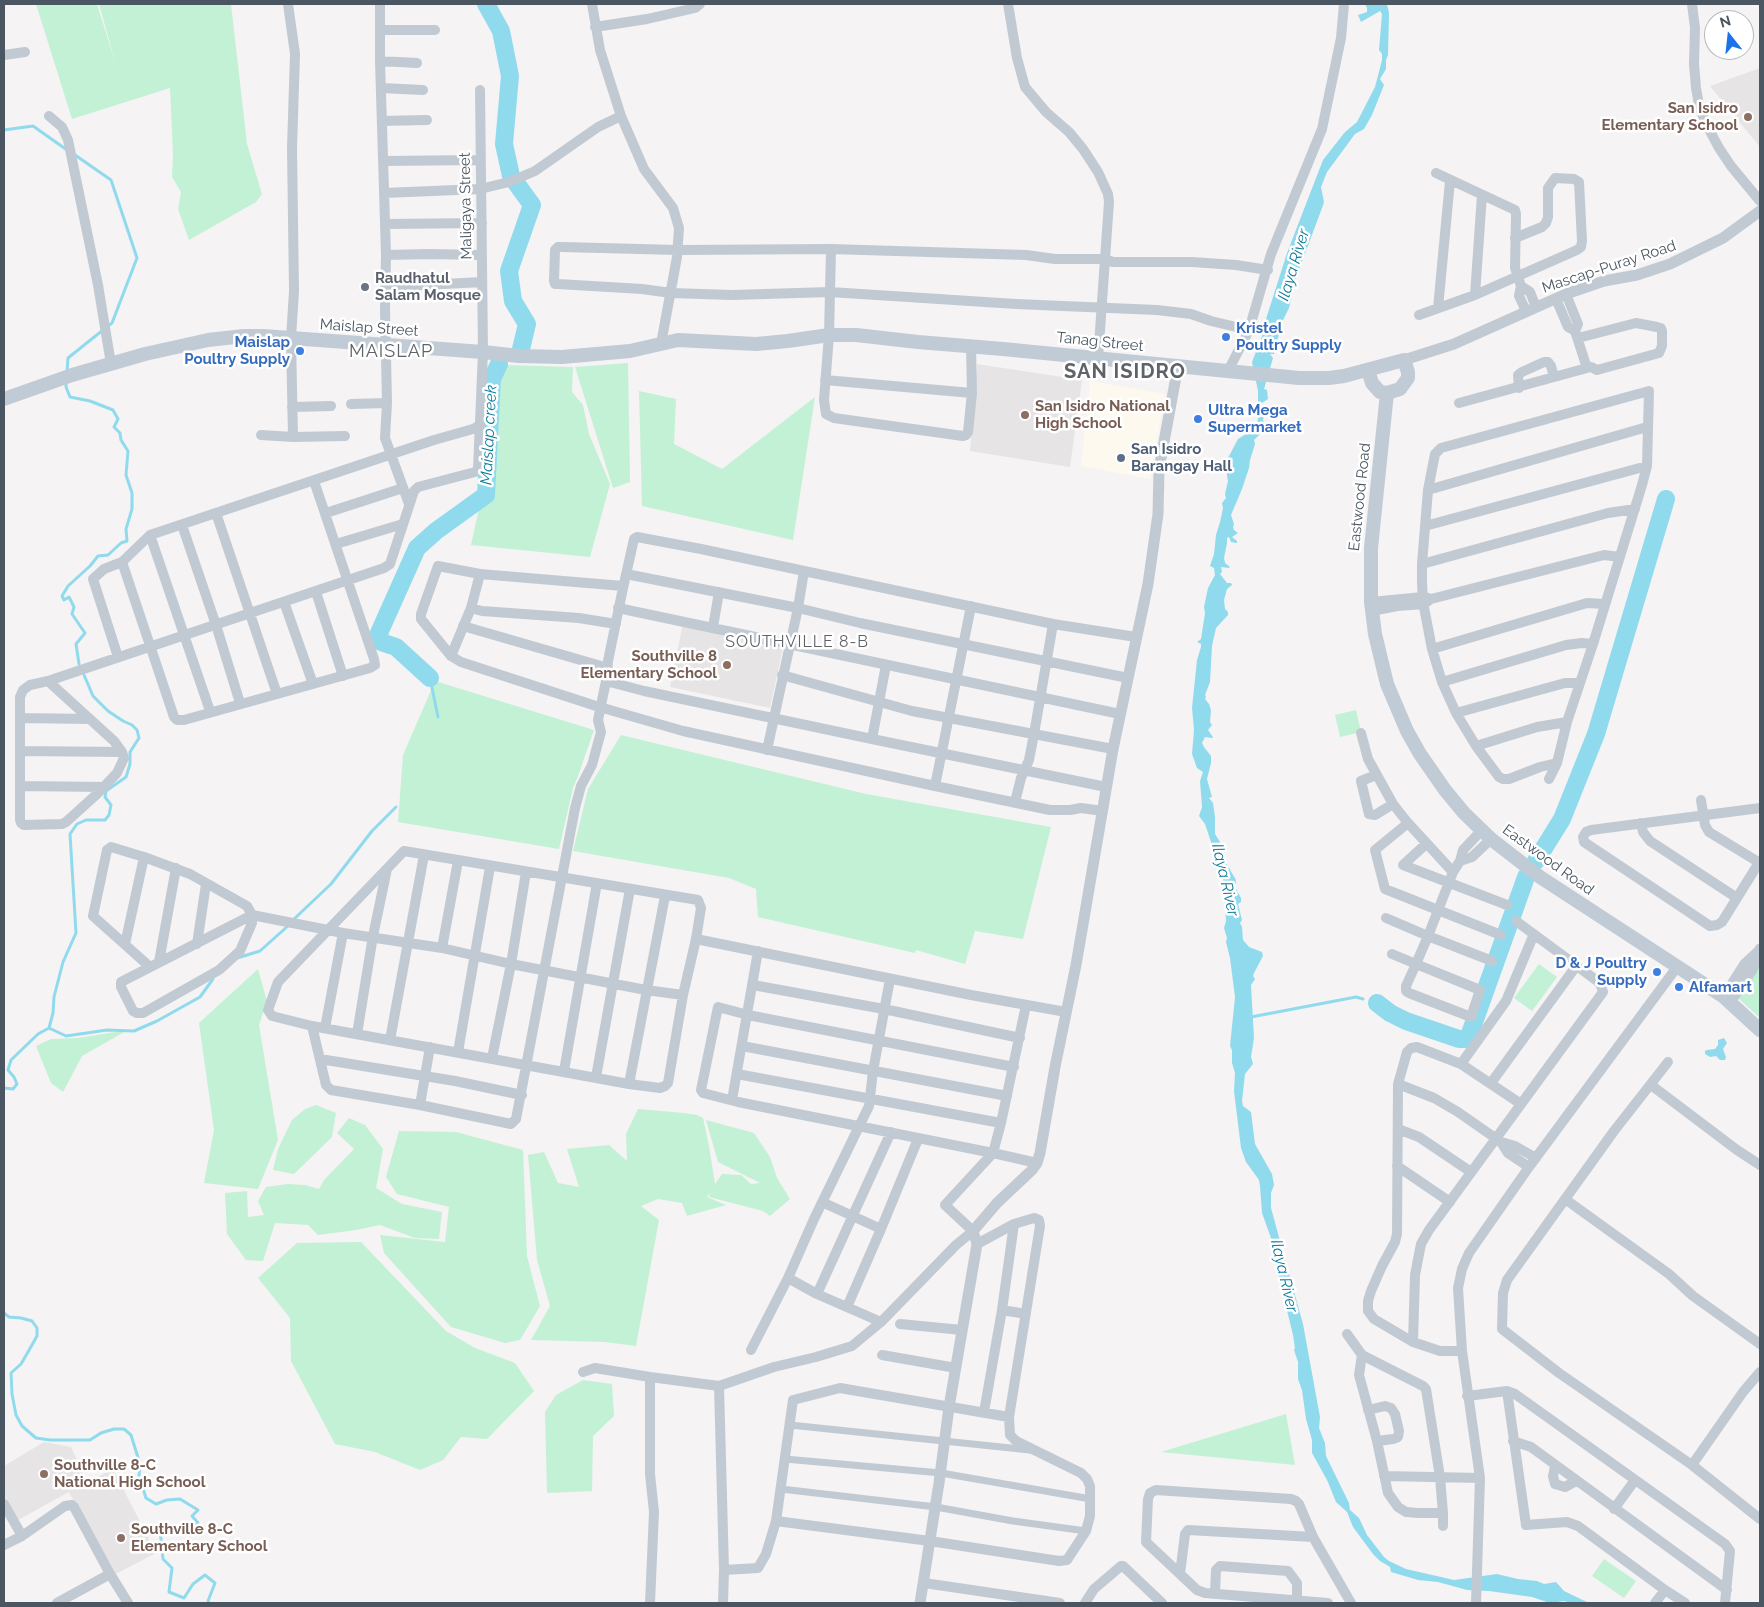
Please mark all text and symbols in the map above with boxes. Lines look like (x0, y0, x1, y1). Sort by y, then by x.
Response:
north arrow (1704, 10, 1754, 60)
text: N (1718, 12, 1732, 31)
place label: San Isidro Elementary School (1602, 99, 1738, 134)
marker: San Isidro Elementary School (1742, 111, 1754, 123)
street label: Maligaya Street (456, 152, 476, 260)
water label: Ilaya River (1274, 227, 1314, 303)
street label: Mascap-Puray Road (1540, 237, 1678, 297)
place label: Raudhatul Salam Mosque (375, 269, 481, 304)
marker: Raudhatul Salam Mosque (359, 281, 371, 293)
street label: Maislap Street (319, 316, 419, 340)
place label: Kristel Poultry Supply (1236, 319, 1342, 354)
street label: Tanag Street (1056, 328, 1144, 356)
marker: Kristel Poultry Supply (1220, 331, 1232, 343)
place label: Maislap Poultry Supply (184, 333, 290, 368)
district label: MAISLAP (348, 341, 434, 363)
marker: Maislap Poultry Supply (294, 345, 306, 357)
district label: SAN ISIDRO (1063, 360, 1187, 384)
water label: Maislap creek (477, 384, 501, 486)
place label: San Isidro National High School (1035, 397, 1170, 432)
place label: Ultra Mega Supermarket (1208, 401, 1302, 436)
marker: San Isidro National High School (1019, 409, 1031, 421)
marker: Ultra Mega Supermarket (1192, 413, 1204, 425)
place label: San Isidro Barangay Hall (1131, 440, 1232, 475)
street label: Eastwood Road (1345, 442, 1375, 552)
marker: San Isidro Barangay Hall (1115, 452, 1127, 464)
district label: SOUTHVILLE 8-B (723, 632, 871, 652)
place label: Southville 8 Elementary School (581, 647, 717, 682)
marker: Southville 8 Elementary School (721, 659, 733, 671)
street label: Eastwood Road (1499, 821, 1597, 899)
water label: Ilaya River (1207, 842, 1243, 918)
place label: D & J Poultry Supply (1555, 954, 1647, 989)
marker: D & J Poultry Supply (1651, 966, 1663, 978)
place label: Alfamart (1689, 978, 1752, 996)
marker: Alfamart (1673, 981, 1685, 993)
water label: Ilaya River (1266, 1238, 1302, 1314)
place label: Southville 8-C National High School (54, 1456, 205, 1491)
marker: Southville 8-C National High School (38, 1468, 50, 1480)
place label: Southville 8-C Elementary School (131, 1520, 267, 1555)
marker: Southville 8-C Elementary School (115, 1532, 127, 1544)

